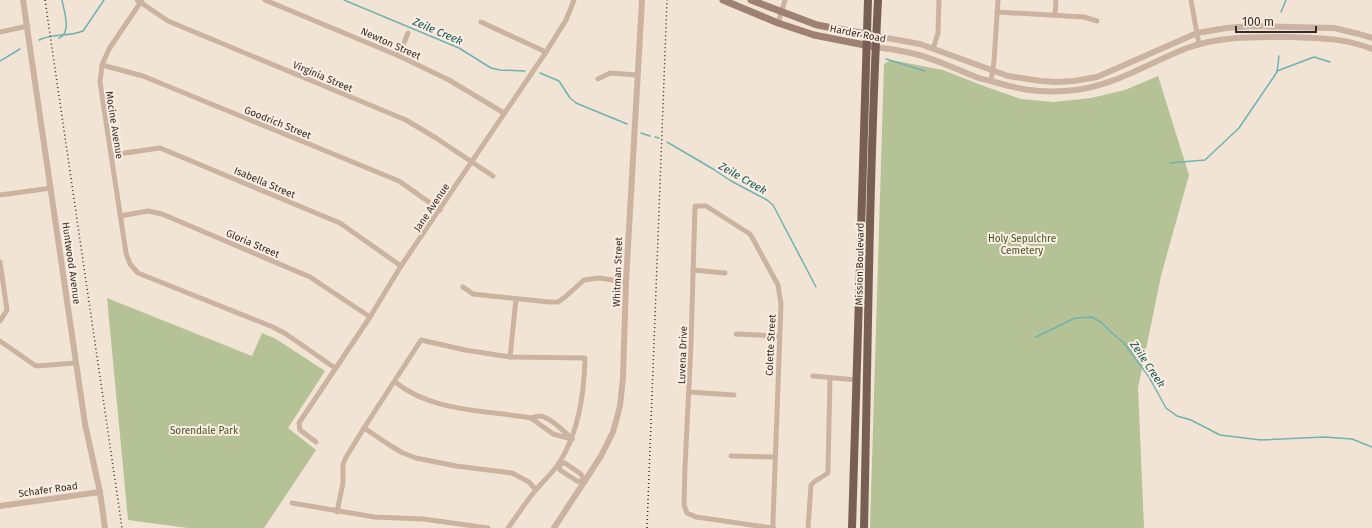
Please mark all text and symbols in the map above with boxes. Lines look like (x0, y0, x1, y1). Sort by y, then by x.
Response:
scale bar (1236, 8, 1316, 34)
water label: Zeile Creek (410, 15, 465, 48)
text: 100 m (1242, 15, 1274, 29)
street label: Harder Road (829, 23, 887, 45)
street label: Newton Street (359, 25, 423, 63)
street label: Virginia Street (291, 59, 355, 95)
street label: Mocine Avenue (103, 90, 125, 160)
street label: Goodrich Street (242, 104, 313, 142)
water label: Zeile Creek (716, 159, 769, 197)
street label: Isabella Street (232, 165, 297, 201)
street label: Jane Avenue (411, 181, 452, 234)
street label: Huntwood Avenue (59, 221, 83, 305)
street label: Mission Boulevard (853, 223, 867, 306)
street label: Gloria Street (224, 227, 282, 261)
park label: Holy Sepulchre Cemetery (988, 233, 1056, 257)
street label: Whitman Street (611, 236, 625, 307)
street label: Colette Street (763, 313, 779, 376)
street label: Luvena Drive (676, 326, 690, 384)
water label: Zeile Creek (1127, 338, 1168, 390)
park label: Sorendale Park (170, 425, 239, 437)
street label: Schafer Road (18, 480, 79, 500)

